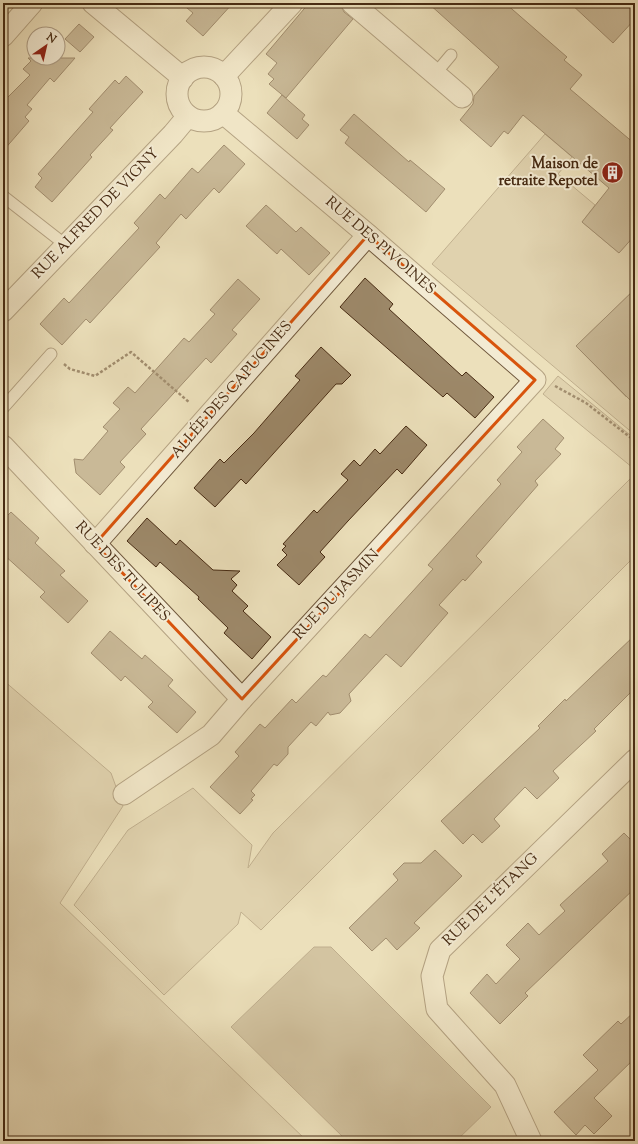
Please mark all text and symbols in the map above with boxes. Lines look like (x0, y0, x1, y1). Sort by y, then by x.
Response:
north arrow (26, 26, 66, 66)
text: N (42, 29, 59, 48)
street label: RUE ALFRED DE VIGNY (28, 144, 165, 284)
place label: Maison de retraite Repotel (498, 154, 599, 192)
building icon: Maison de retraite Repotel (600, 160, 626, 186)
street label: RUE DES PIVOINES (320, 192, 440, 300)
street label: ALLÉE DES CAPUCINES (166, 316, 298, 463)
street label: RUE DES TULIPES (70, 517, 174, 627)
street label: RUE DU JASMIN (289, 545, 385, 645)
street label: RUE DE L'ÉTANG (438, 848, 544, 951)

